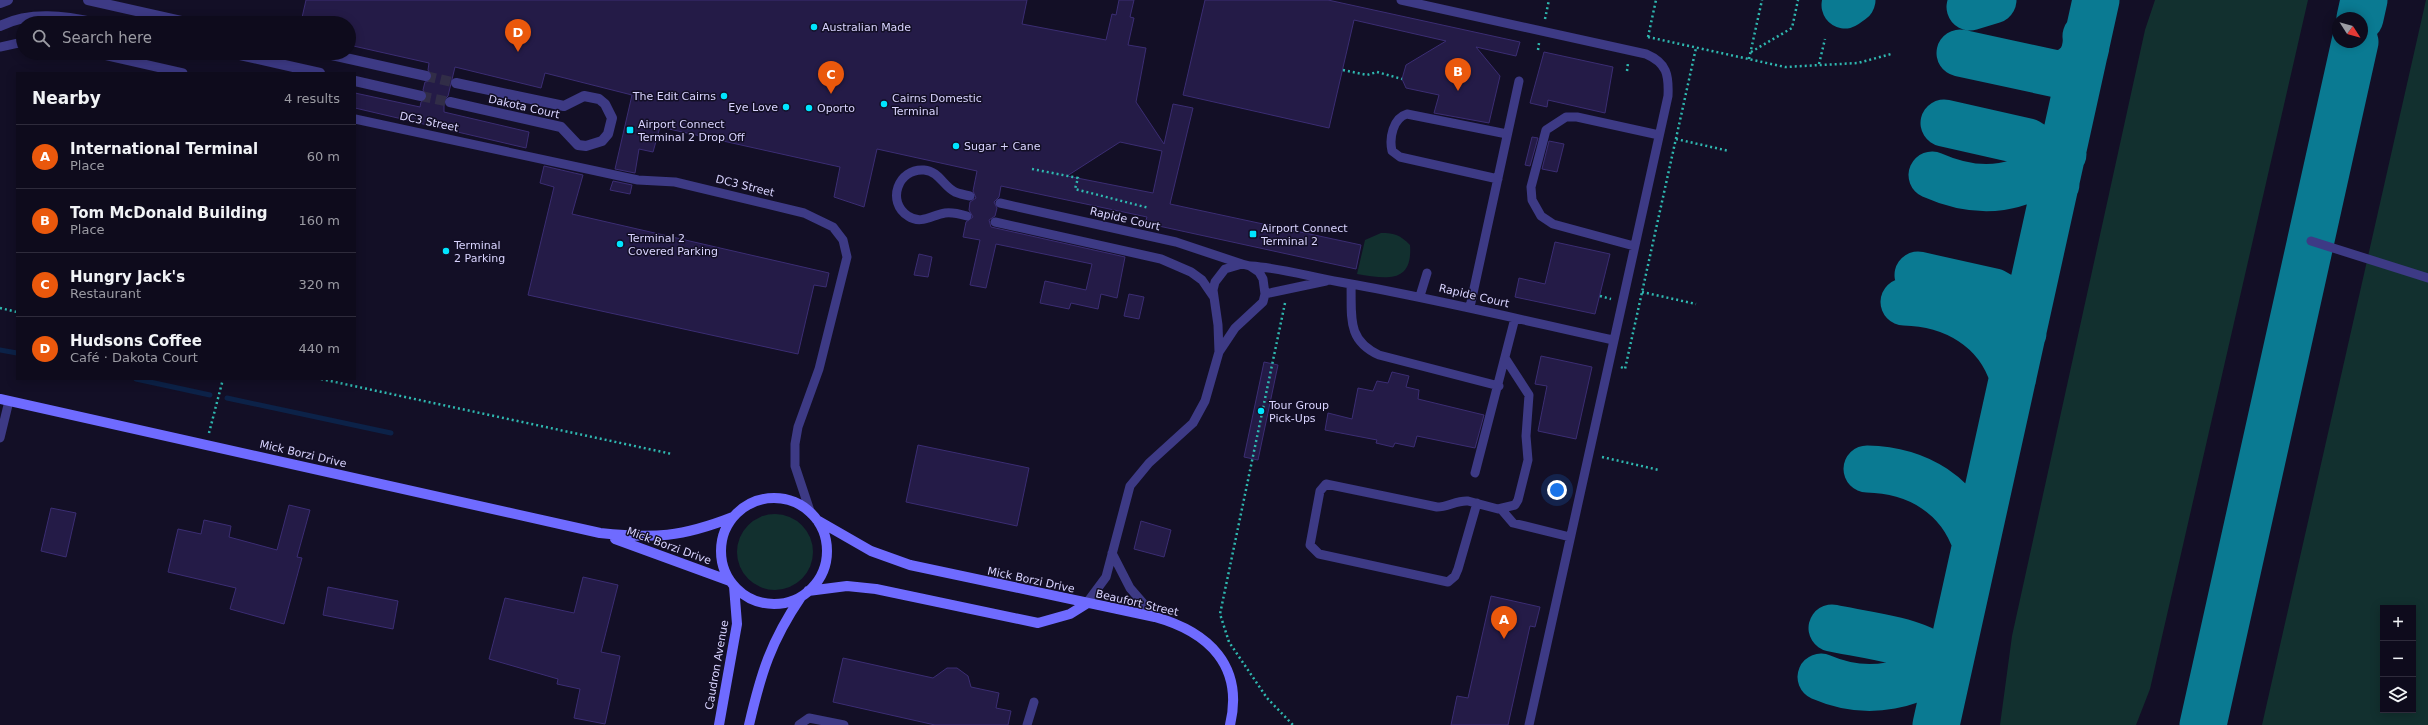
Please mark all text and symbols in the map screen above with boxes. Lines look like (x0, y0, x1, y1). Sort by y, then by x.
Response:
north arrow (2332, 12, 2368, 48)
search box (16, 16, 356, 60)
pin: D (505, 19, 531, 52)
place label: Australian Made (822, 21, 911, 34)
marker: Australian Made (809, 22, 819, 32)
icon: search (30, 27, 52, 49)
text: Search here (62, 29, 152, 47)
pin: B (1445, 58, 1471, 91)
pin: C (818, 61, 844, 94)
text: Nearby (32, 88, 101, 108)
place label: The Edit Cairns (632, 90, 716, 103)
text: 4 results (284, 91, 340, 106)
marker: The Edit Cairns (719, 91, 729, 101)
street label: Dakota Court (487, 92, 562, 122)
place label: Cairns Domestic Terminal (891, 92, 982, 118)
marker: Cairns Domestic Terminal (879, 99, 889, 109)
place label: Eye Love (728, 101, 778, 114)
marker: Eye Love (781, 102, 791, 112)
place label: Oporto (817, 102, 855, 115)
marker: Oporto (804, 103, 814, 113)
street label: DC3 Street (398, 109, 460, 135)
place label: Airport Connect Terminal 2 Drop Off (637, 118, 745, 144)
marker: Airport Connect Terminal 2 Drop Off (625, 125, 635, 135)
text: International Terminal (70, 140, 258, 158)
place label: Sugar + Cane (964, 140, 1041, 153)
marker: Sugar + Cane (951, 141, 961, 151)
text: A (40, 149, 50, 164)
text: 60 m (307, 149, 340, 164)
text: Place (70, 158, 105, 173)
street label: DC3 Street (714, 172, 776, 200)
text: Tom McDonald Building (70, 204, 268, 222)
street label: Rapide Court (1089, 205, 1162, 234)
text: B (40, 213, 50, 228)
text: 160 m (298, 213, 340, 228)
text: Place (70, 222, 105, 237)
place label: Airport Connect Terminal 2 (1260, 222, 1348, 248)
marker: Airport Connect Terminal 2 (1248, 229, 1258, 239)
place label: Terminal 2 Covered Parking (627, 232, 718, 258)
place label: Terminal 2 Parking (453, 239, 505, 265)
marker: Terminal 2 Covered Parking (615, 239, 625, 249)
marker: Terminal 2 Parking (441, 246, 451, 256)
text: Hungry Jack's (70, 268, 185, 286)
text: C (40, 277, 50, 292)
text: 320 m (298, 277, 340, 292)
street label: Rapide Court (1438, 282, 1511, 311)
text: Restaurant (70, 286, 141, 301)
text: Hudsons Coffee (70, 332, 202, 350)
text: D (40, 341, 50, 356)
text: 440 m (298, 341, 340, 356)
text: Café · Dakota Court (70, 350, 198, 365)
place label: Tour Group Pick-Ups (1268, 399, 1329, 425)
marker: Tour Group Pick-Ups (1256, 406, 1266, 416)
street label: Mick Borzi Drive (258, 438, 348, 470)
your location (1547, 480, 1567, 500)
street label: Mick Borzi Drive (625, 525, 713, 567)
street label: Mick Borzi Drive (986, 564, 1076, 596)
street label: Beaufort Street (1094, 587, 1180, 619)
map controls (2380, 605, 2416, 713)
button: + (2380, 605, 2416, 641)
pin: A (1491, 606, 1517, 639)
street label: Caudron Avenue (703, 619, 731, 711)
button: − (2380, 641, 2416, 677)
button: layers (2380, 677, 2416, 713)

